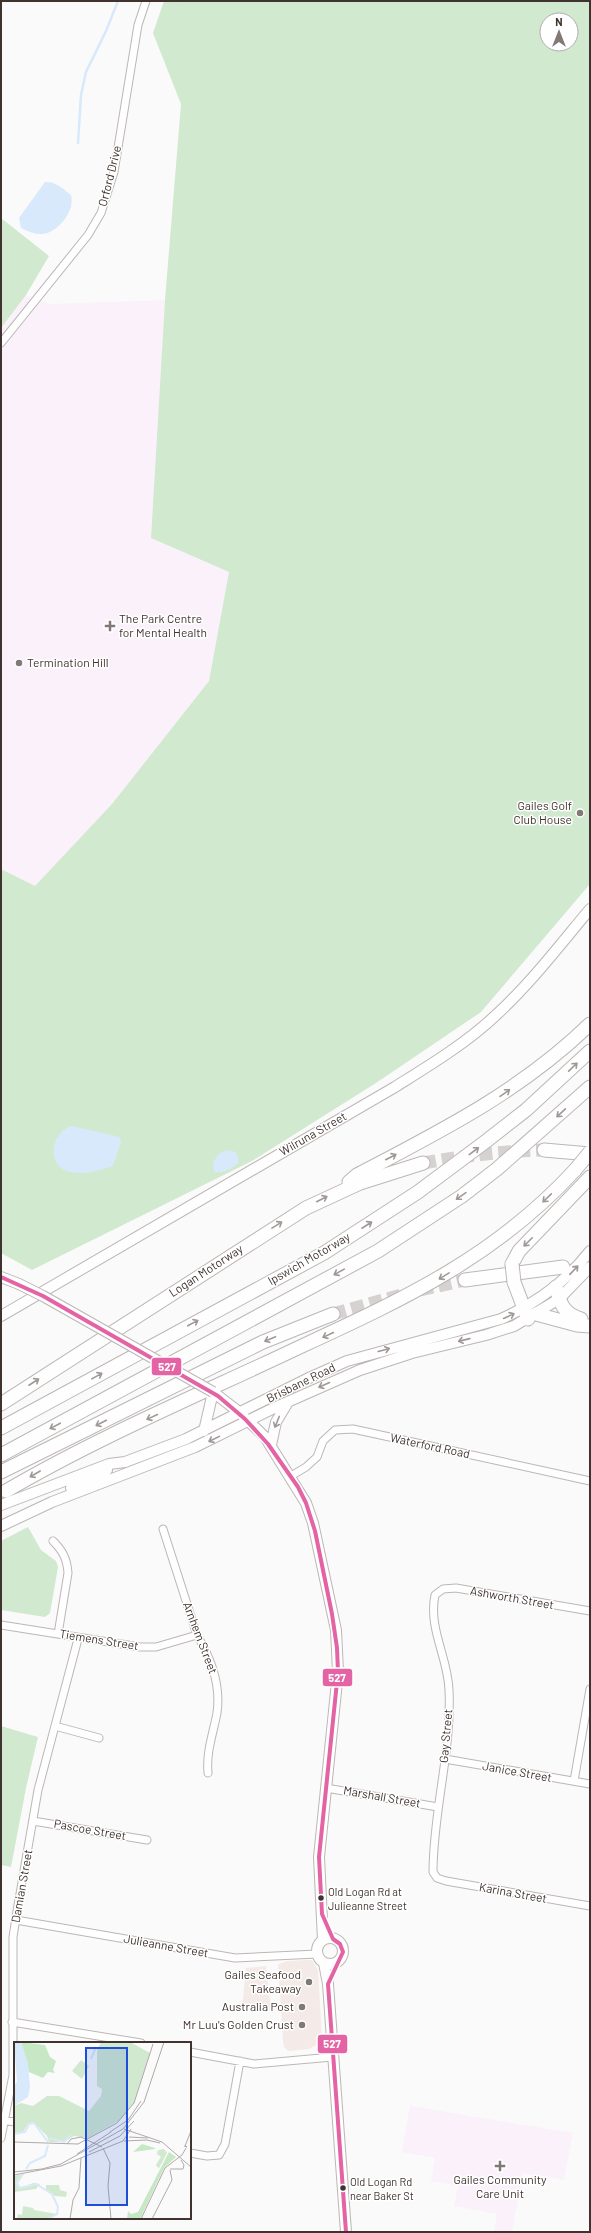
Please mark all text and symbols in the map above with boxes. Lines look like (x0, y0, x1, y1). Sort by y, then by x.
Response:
north arrow (539, 12, 579, 52)
text: N (555, 15, 563, 28)
street label: Orford Drive (95, 144, 123, 208)
place label: The Park Centre for Mental Health (119, 611, 207, 639)
marker: The Park Centre for Mental Health (104, 620, 116, 632)
place label: Termination Hill (27, 655, 109, 669)
marker: Termination Hill (14, 658, 24, 668)
place label: Gailes Golf Club House (514, 798, 572, 826)
marker: Gailes Golf Club House (575, 808, 585, 818)
one-way arrow (568, 1062, 578, 1072)
one-way arrow (499, 1089, 510, 1097)
street label: Wilruna Street (277, 1108, 348, 1158)
one-way arrow (556, 1109, 567, 1118)
one-way arrow (468, 1147, 479, 1155)
one-way arrow (385, 1153, 397, 1160)
one-way arrow (456, 1192, 467, 1200)
one-way arrow (542, 1193, 552, 1203)
one-way arrow (316, 1195, 328, 1203)
one-way arrow (271, 1221, 283, 1229)
one-way arrow (361, 1221, 372, 1229)
street label: Ipswich Motorway (265, 1229, 352, 1287)
one-way arrow (523, 1237, 533, 1247)
street label: Logan Motorway (166, 1241, 245, 1299)
one-way arrow (569, 1265, 579, 1275)
one-way arrow (333, 1269, 345, 1277)
one-way arrow (438, 1273, 450, 1281)
one-way arrow (503, 1312, 515, 1319)
one-way arrow (187, 1319, 199, 1327)
one-way arrow (322, 1332, 334, 1339)
one-way arrow (265, 1335, 277, 1343)
one-way arrow (458, 1337, 471, 1345)
one-way arrow (377, 1346, 390, 1353)
line badge: 527 (151, 1357, 182, 1376)
street label: Brisbane Road (264, 1359, 337, 1405)
text: 527 (158, 1360, 176, 1373)
one-way arrow (91, 1371, 103, 1379)
one-way arrow (28, 1378, 40, 1386)
one-way arrow (318, 1382, 330, 1389)
one-way arrow (146, 1414, 158, 1421)
one-way arrow (272, 1416, 280, 1428)
one-way arrow (95, 1419, 107, 1427)
one-way arrow (49, 1423, 61, 1430)
street label: Waterford Road (389, 1430, 471, 1460)
one-way arrow (208, 1436, 220, 1443)
one-way arrow (29, 1471, 41, 1479)
street label: Ashworth Street (469, 1583, 555, 1611)
street label: Arnhem Street (181, 1600, 221, 1676)
street label: Tiemens Street (59, 1626, 140, 1652)
line badge: 527 (322, 1668, 353, 1687)
text: 527 (328, 1671, 346, 1684)
street label: Gay Street (436, 1708, 454, 1763)
street label: Janice Street (481, 1758, 553, 1784)
street label: Marshall Street (342, 1782, 422, 1810)
street label: Pascoe Street (53, 1816, 127, 1842)
street label: Damian Street (8, 1848, 34, 1924)
street label: Karina Street (478, 1879, 548, 1905)
place label: Old Logan Rd at Julieanne Street (328, 1885, 407, 1912)
marker: Old Logan Rd at Julieanne Street (316, 1893, 326, 1903)
street label: Julieanne Street (123, 1931, 210, 1959)
place label: Gailes Seafood Takeaway (225, 1967, 301, 1995)
marker: Gailes Seafood Takeaway (304, 1977, 314, 1987)
place label: Australia Post (222, 1999, 294, 2013)
marker: Australia Post (297, 2002, 307, 2012)
place label: Mr Luu's Golden Crust (183, 2017, 294, 2031)
marker: Mr Luu's Golden Crust (297, 2020, 307, 2030)
line badge: 527 (317, 2034, 348, 2054)
text: 527 (323, 2037, 341, 2050)
inset map (14, 2042, 191, 2219)
marker: Gailes Community Care Unit (494, 2160, 506, 2172)
place label: Gailes Community Care Unit (453, 2172, 547, 2200)
place label: Old Logan Rd near Baker St (350, 2175, 414, 2202)
marker: Old Logan Rd near Baker St (338, 2183, 348, 2193)

